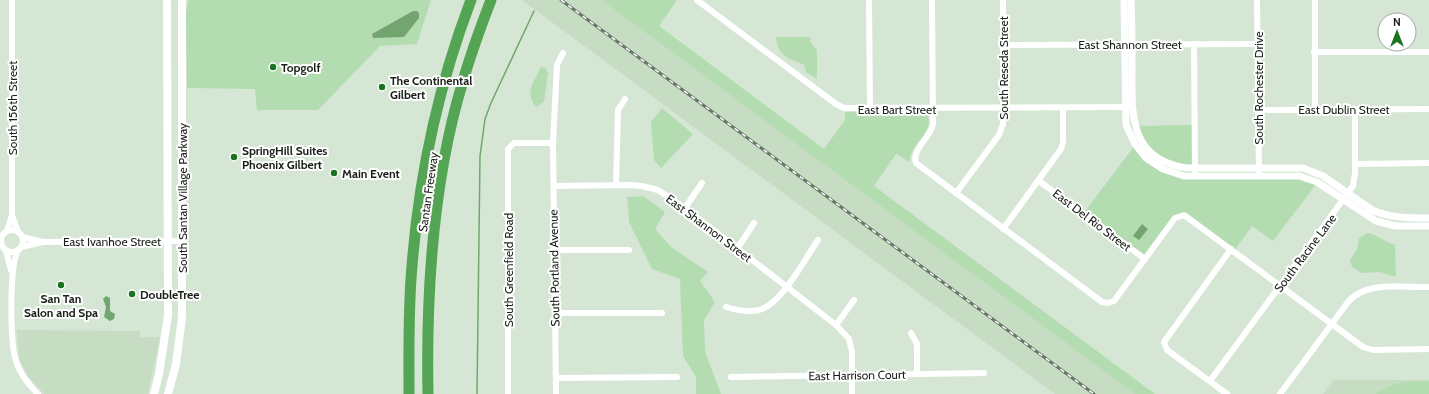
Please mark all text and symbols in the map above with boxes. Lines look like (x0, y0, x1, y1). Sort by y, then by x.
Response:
north arrow (1377, 12, 1417, 52)
text: N (1393, 15, 1401, 29)
street label: South Reseda Street (996, 16, 1011, 120)
street label: South Rochester Drive (1251, 31, 1266, 145)
street label: East Shannon Street (1078, 37, 1182, 52)
place label: Topgolf (281, 60, 320, 75)
street label: South 156th Street (5, 61, 20, 155)
marker: Topgolf (268, 62, 278, 72)
place label: The Continental Gilbert (390, 73, 472, 102)
marker: The Continental Gilbert (377, 82, 387, 92)
street label: East Bart Street (858, 102, 936, 117)
street label: East Dublin Street (1298, 102, 1390, 117)
street label: South Santan Village Parkway (175, 123, 190, 273)
place label: SpringHill Suites Phoenix Gilbert (242, 143, 327, 172)
street label: Santan Freeway (415, 151, 441, 233)
marker: SpringHill Suites Phoenix Gilbert (229, 152, 239, 162)
place label: Main Event (342, 166, 400, 181)
marker: Main Event (329, 168, 339, 178)
street label: East Del Rio Street (1050, 186, 1134, 254)
street label: East Shannon Street (663, 191, 755, 265)
street label: South Portland Avenue (545, 209, 563, 327)
street label: South Racine Lane (1271, 211, 1339, 295)
street label: South Greenfield Road (501, 213, 516, 327)
street label: East Ivanhoe Street (63, 234, 161, 249)
marker: San Tan Salon and Spa (56, 280, 66, 290)
place label: DoubleTree (140, 287, 199, 302)
marker: DoubleTree (127, 289, 137, 299)
place label: San Tan Salon and Spa (24, 291, 98, 320)
street label: East Harrison Court (808, 367, 906, 383)

